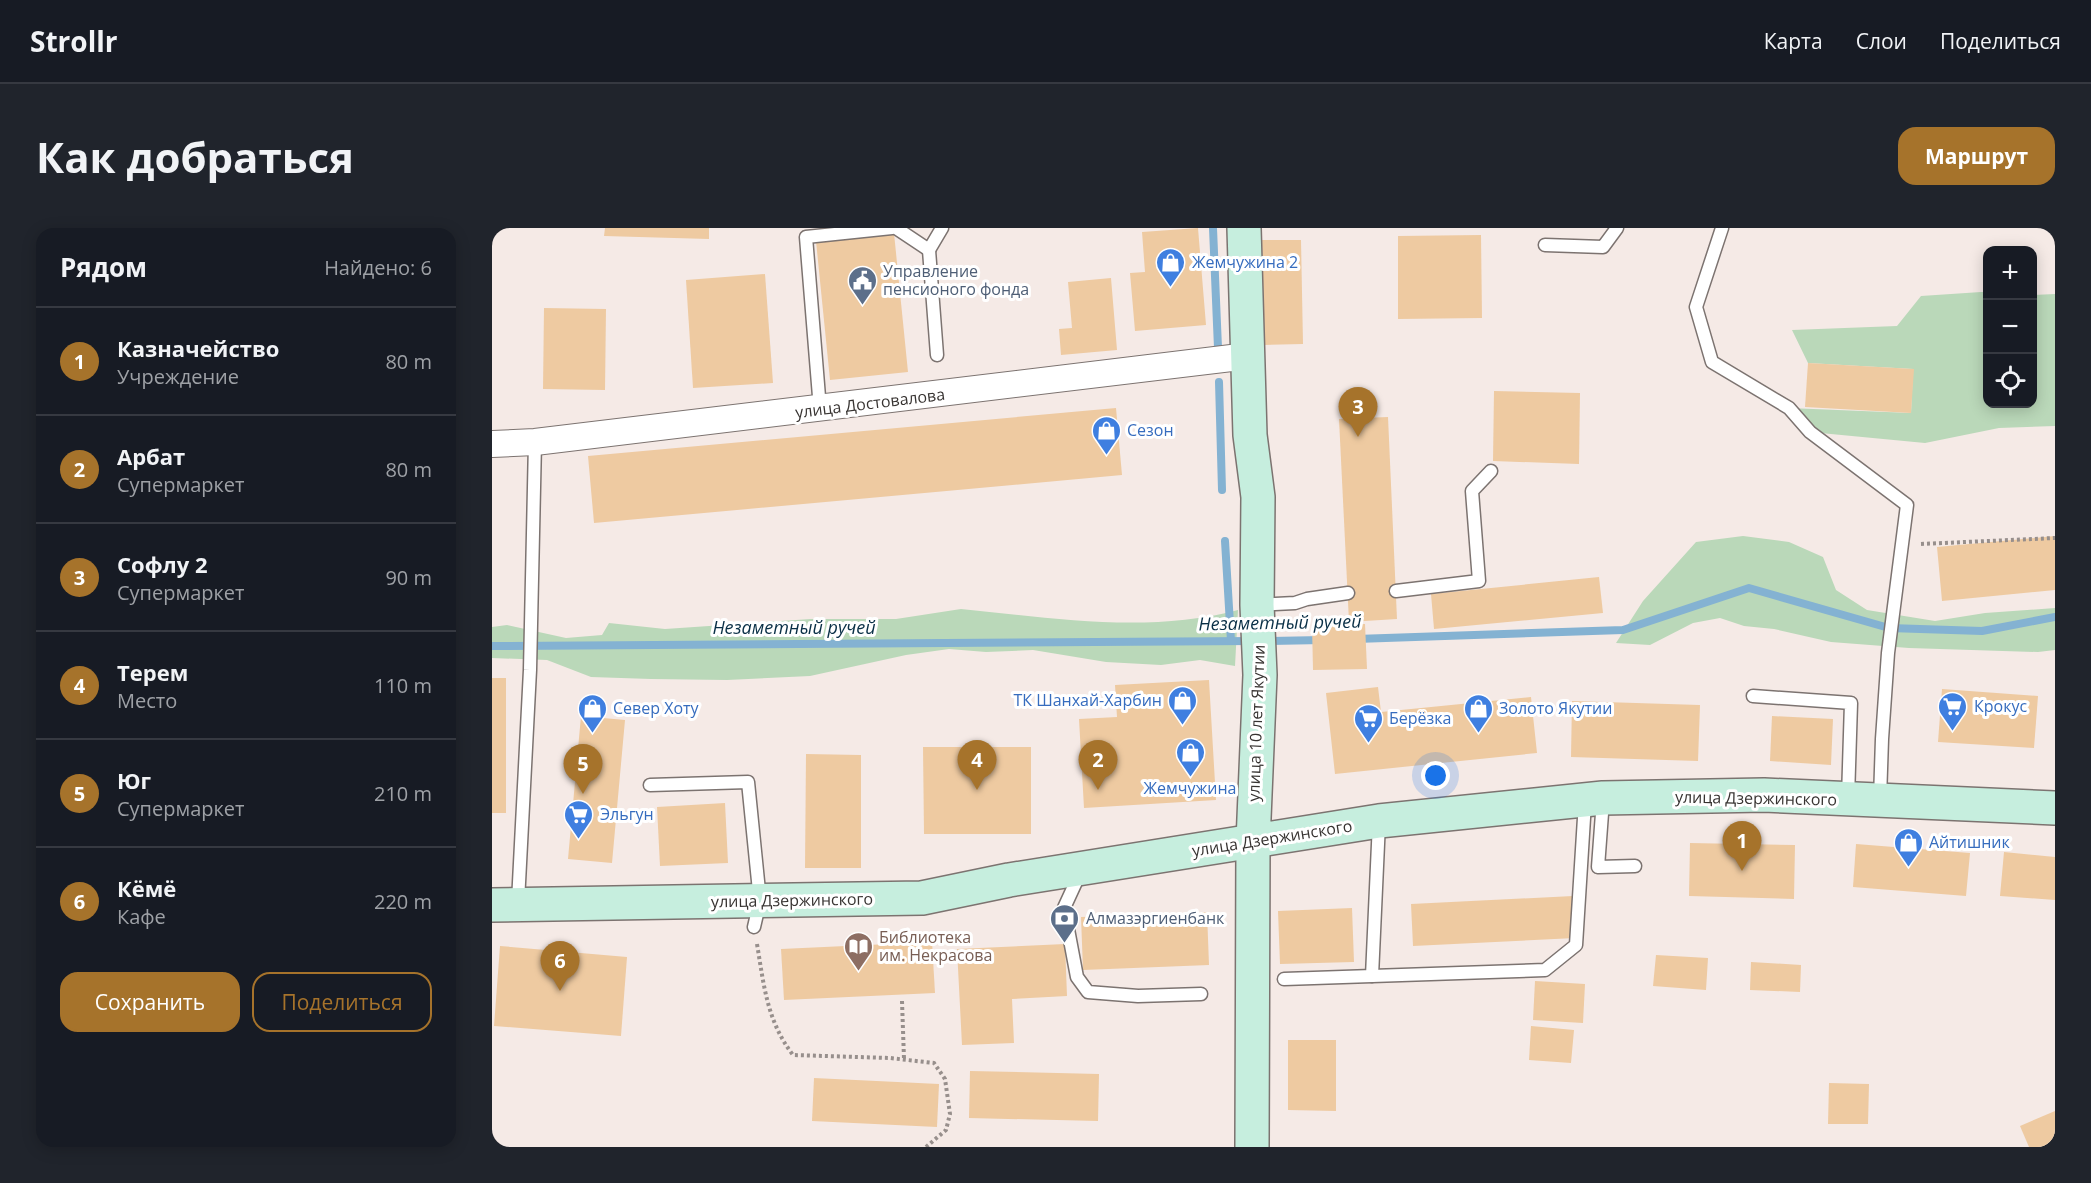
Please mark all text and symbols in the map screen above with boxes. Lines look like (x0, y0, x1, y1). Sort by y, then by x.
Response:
text: Strollr (30, 22, 117, 60)
text: Карта (1764, 27, 1823, 55)
text: Слои (1856, 27, 1907, 55)
text: Поделиться (1940, 27, 2061, 55)
button: Маршрут (1898, 127, 2055, 185)
text: Как добраться (36, 128, 354, 185)
shop icon: Жемчужина 2 (1155, 246, 1187, 288)
map controls (1983, 246, 2037, 408)
button: + (1983, 246, 2037, 300)
text: Рядом (60, 249, 147, 285)
place label: Жемчужина 2 (1192, 251, 1298, 273)
text: Найдено: 6 (324, 254, 432, 281)
place label: Управление пенсионого фонда (883, 260, 1029, 300)
public building icon: Управление пенсионого фонда (846, 264, 878, 306)
button: − (1983, 300, 2037, 354)
text: Казначейство (117, 333, 279, 363)
text: 1 (74, 348, 85, 375)
text: 80 m (385, 348, 432, 375)
button: locate (1983, 354, 2037, 408)
text: Учреждение (117, 363, 239, 390)
street label: улица Достовалова (794, 383, 946, 423)
pin: 3 (1338, 388, 1378, 437)
shop icon: Сезон (1090, 414, 1122, 456)
place label: Сезон (1127, 419, 1174, 441)
text: Арбат (117, 441, 185, 471)
text: 2 (74, 456, 85, 483)
text: 80 m (385, 456, 432, 483)
text: Супермаркет (117, 471, 244, 498)
text: Софлу 2 (117, 549, 208, 579)
text: 3 (74, 564, 85, 591)
text: 90 m (385, 564, 432, 591)
text: Супермаркет (117, 579, 244, 606)
water label: Незаметный ручей (1198, 609, 1362, 635)
water label: Незаметный ручей (712, 615, 876, 639)
street label: улица 10 лет Якутии (1242, 644, 1270, 802)
text: Терем (117, 657, 188, 687)
text: 4 (74, 672, 85, 699)
text: 110 m (374, 672, 432, 699)
shop icon: ТК Шанхай-Харбин (1167, 684, 1199, 726)
text: Место (117, 687, 177, 714)
place label: ТК Шанхай-Харбин (1013, 689, 1162, 711)
supermarket icon: Крокус (1937, 690, 1969, 732)
shop icon: Север Хоту (576, 692, 608, 734)
shop icon: Золото Якутии (1462, 692, 1494, 734)
place label: Крокус (1974, 695, 2027, 717)
place label: Север Хоту (613, 697, 700, 719)
place label: Золото Якутии (1499, 697, 1612, 719)
supermarket icon: Берёзка (1352, 702, 1384, 744)
place label: Берёзка (1389, 707, 1451, 729)
shop icon: Жемчужина (1174, 736, 1206, 778)
pin: 4 (958, 740, 996, 790)
pin: 2 (1078, 740, 1118, 790)
pin: 5 (564, 744, 602, 794)
your location (1421, 761, 1450, 790)
text: Юг (117, 765, 151, 795)
place label: Жемчужина (1144, 777, 1236, 799)
text: 5 (74, 780, 85, 807)
text: 210 m (374, 780, 432, 807)
street label: улица Дзержинского (1675, 786, 1837, 810)
text: Супермаркет (117, 795, 244, 822)
supermarket icon: Эльгун (563, 798, 595, 840)
place label: Эльгун (600, 803, 654, 825)
street label: улица Дзержинского (1190, 814, 1354, 862)
pin: 1 (1722, 822, 1762, 871)
shop icon: Айтишник (1892, 826, 1924, 868)
place label: Айтишник (1929, 831, 2011, 853)
text: Кёмё (117, 873, 176, 903)
text: 6 (74, 888, 85, 915)
text: 220 m (374, 888, 432, 915)
street label: улица Дзержинского (711, 888, 873, 912)
bank icon: Алмазэргиенбанк (1049, 902, 1081, 944)
text: Кафе (117, 903, 166, 930)
place label: Алмазэргиенбанк (1086, 907, 1225, 929)
place label: Библиотека им. Некрасова (879, 926, 992, 966)
library icon: Библиотека им. Некрасова (842, 930, 874, 972)
pin: 6 (540, 942, 580, 991)
button: Сохранить (60, 972, 240, 1032)
button: Поделиться (252, 972, 432, 1032)

